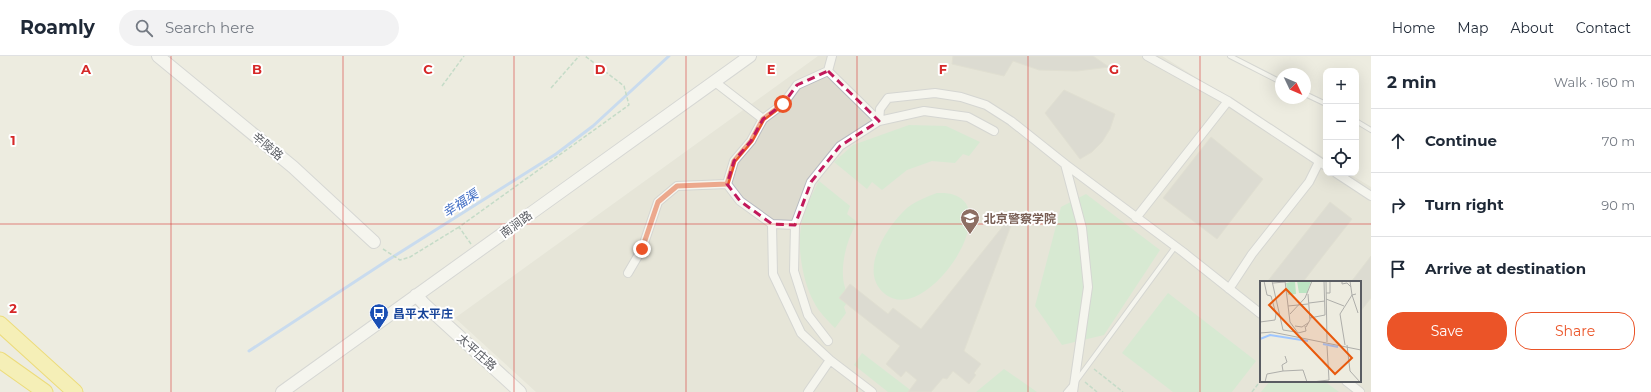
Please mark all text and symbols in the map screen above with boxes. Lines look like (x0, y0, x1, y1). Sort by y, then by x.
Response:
search box (119, 10, 399, 46)
text: Roamly (20, 16, 95, 39)
icon: search (133, 17, 155, 39)
text: Search here (165, 18, 254, 37)
text: Home (1392, 19, 1435, 37)
text: Map (1457, 19, 1488, 37)
text: About (1510, 19, 1554, 37)
text: Contact (1576, 19, 1631, 37)
text: A (80, 61, 92, 77)
text: B (252, 61, 262, 77)
text: C (423, 61, 433, 77)
text: D (595, 61, 606, 77)
text: E (767, 61, 776, 77)
text: F (939, 61, 947, 77)
text: G (1109, 61, 1119, 77)
north arrow (1275, 68, 1311, 104)
map controls (1323, 68, 1359, 176)
button: + (1323, 68, 1359, 104)
text: 2 min (1387, 72, 1437, 92)
text: Walk · 160 m (1554, 74, 1635, 90)
route start (774, 95, 792, 113)
button: − (1323, 104, 1359, 140)
street label: 辛陵路 (249, 129, 287, 163)
icon: ahead (1387, 130, 1409, 152)
text: Continue (1425, 131, 1497, 150)
text: 1 (10, 132, 16, 148)
text: 70 m (1602, 133, 1635, 149)
button: locate (1323, 140, 1359, 176)
water label: 幸福渠 (439, 185, 482, 220)
icon: right (1387, 194, 1409, 216)
text: Turn right (1425, 195, 1504, 214)
text: 90 m (1601, 197, 1635, 213)
street label: 南涧路 (497, 207, 535, 241)
school or university icon: 北京警察学院 (959, 207, 981, 235)
place label: 北京警察学院 (984, 211, 1056, 226)
route end (633, 240, 651, 258)
icon: arrive (1387, 258, 1409, 280)
text: Arrive at destination (1425, 259, 1586, 278)
inset map (1260, 281, 1361, 382)
text: 2 (9, 300, 17, 316)
bus stop icon: 昌平太平庄 (368, 302, 390, 330)
place label: 昌平太平庄 (393, 306, 453, 321)
button: Save (1387, 312, 1507, 350)
button: Share (1515, 312, 1635, 350)
street label: 太平庄路 (454, 330, 500, 374)

